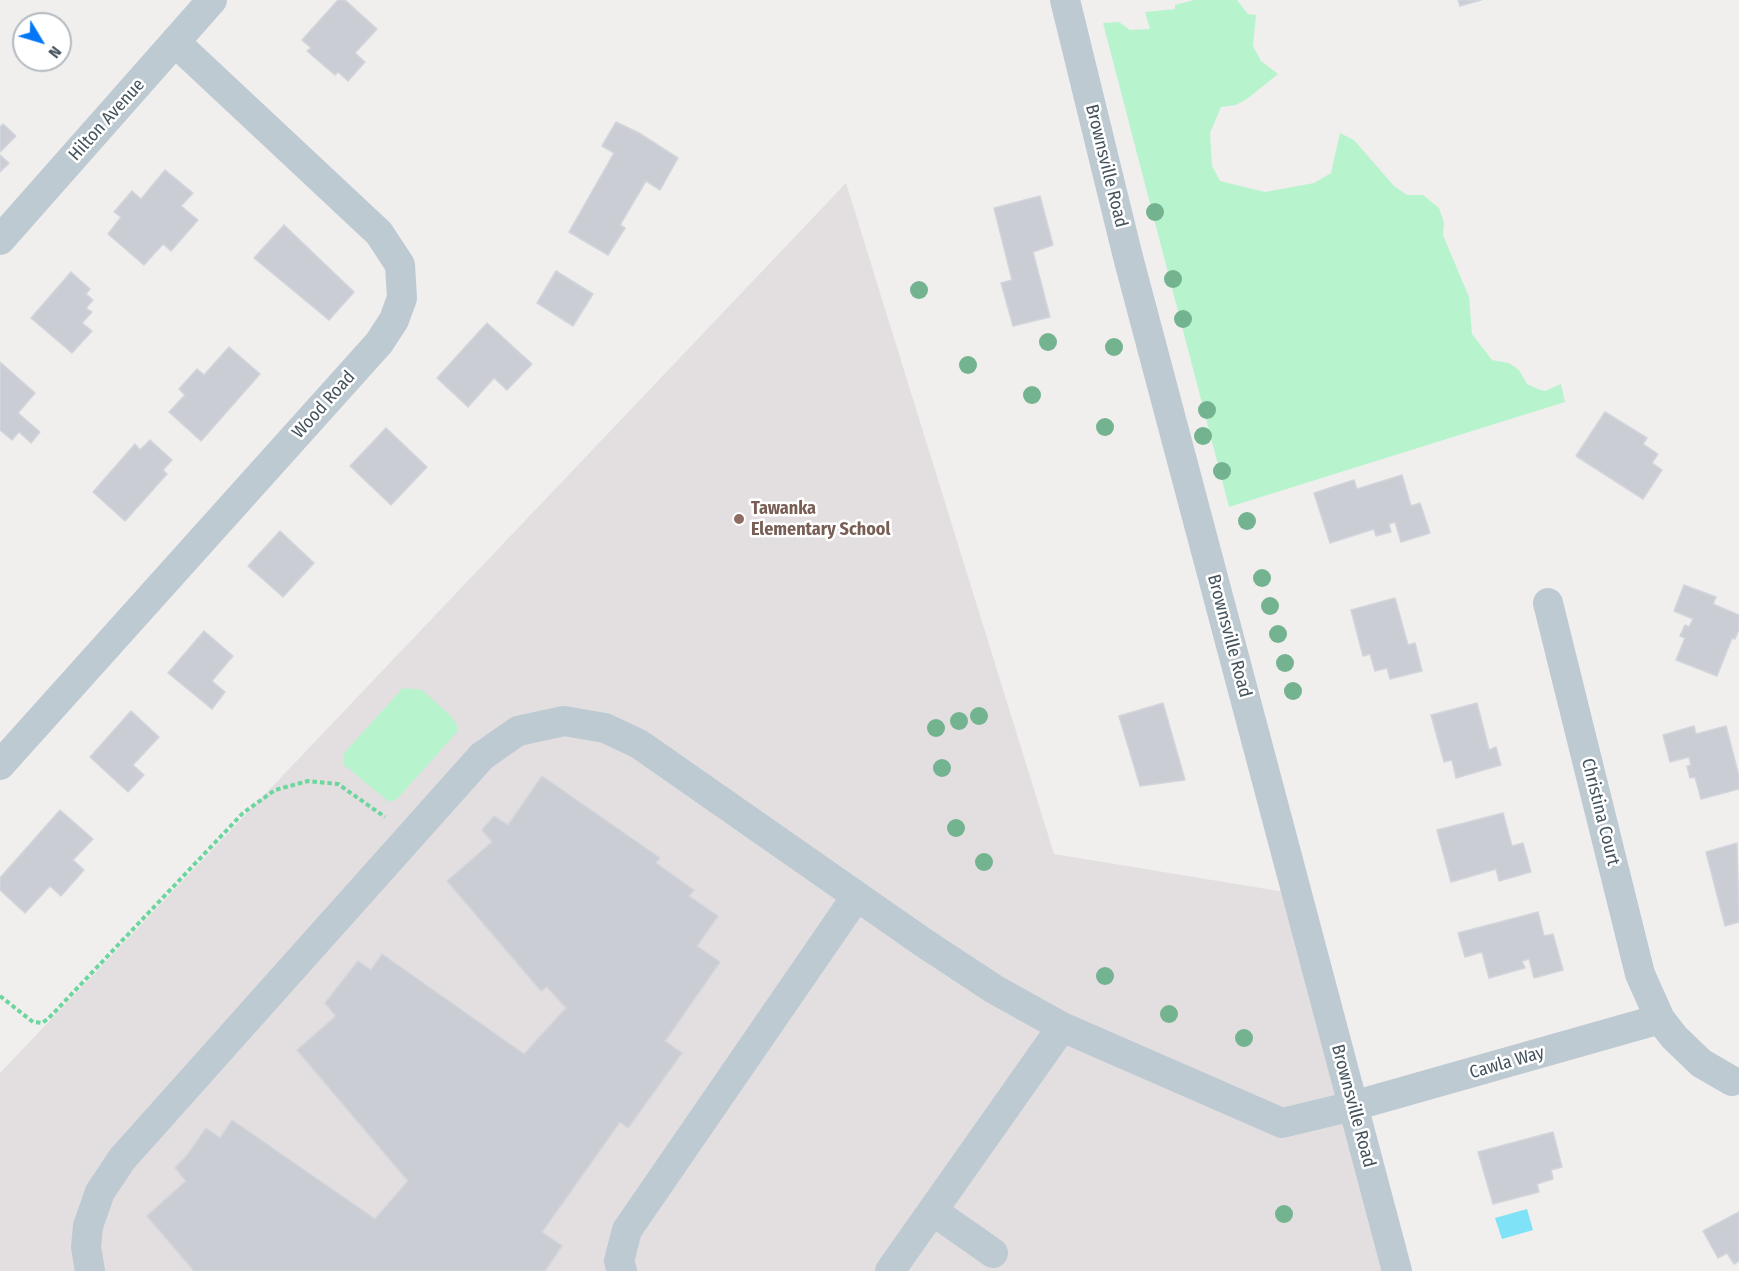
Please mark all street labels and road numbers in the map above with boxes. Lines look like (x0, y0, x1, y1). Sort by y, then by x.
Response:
street label: Hilton Avenue (64, 74, 150, 166)
street label: Brownsville Road (1080, 102, 1132, 230)
street label: Wood Road (288, 367, 360, 443)
street label: Brownsville Road (1202, 572, 1256, 700)
street label: Christina Court (1576, 756, 1624, 868)
street label: Brownsville Road (1326, 1042, 1380, 1170)
street label: Cawla Way (1467, 1042, 1547, 1084)

